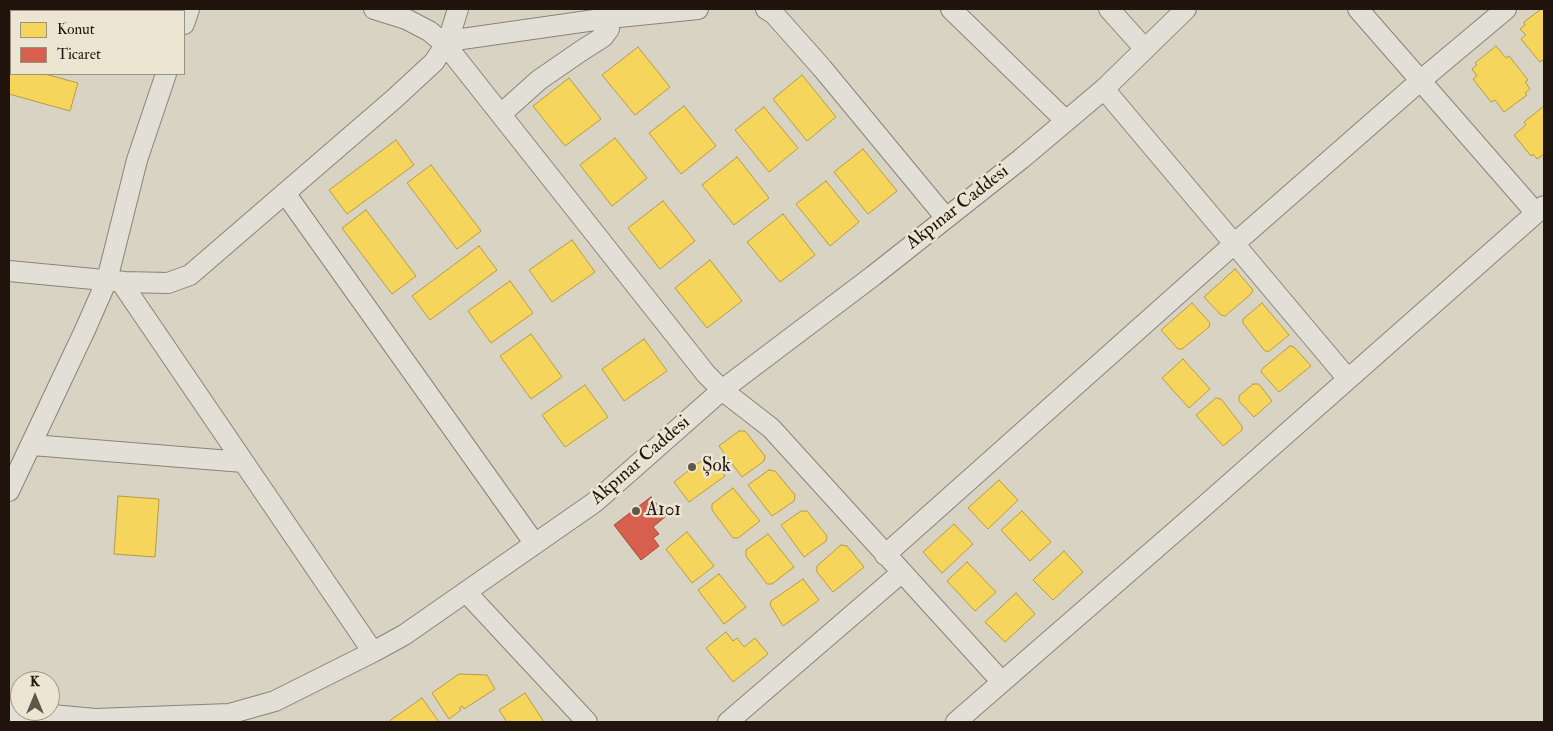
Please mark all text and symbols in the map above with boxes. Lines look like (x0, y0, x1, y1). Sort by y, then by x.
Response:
legend (10, 10, 185, 75)
text: Konut (57, 20, 95, 39)
text: Ticaret (57, 45, 101, 64)
street label: Akpınar Caddesi (902, 161, 1014, 255)
street label: Akpınar Caddesi (587, 412, 695, 510)
place label: Şok (702, 456, 731, 478)
marker: Şok (686, 461, 698, 473)
place label: A101 (646, 500, 681, 522)
marker: A101 (630, 505, 642, 517)
north arrow (10, 671, 60, 721)
text: K (30, 673, 40, 690)

